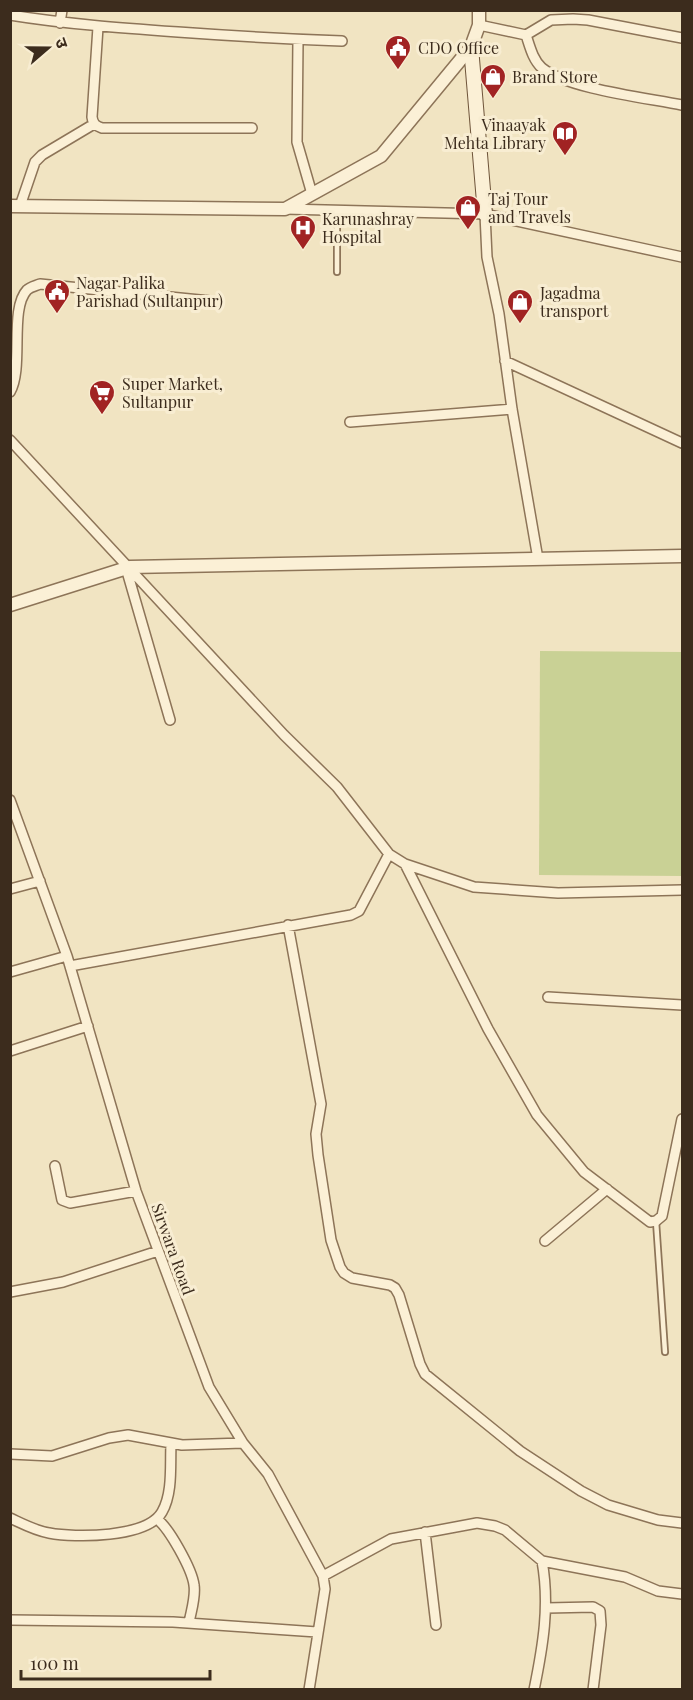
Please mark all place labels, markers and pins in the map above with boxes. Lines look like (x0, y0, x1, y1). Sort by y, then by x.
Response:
public building icon: CDO Office (383, 33, 413, 71)
place label: CDO Office (418, 37, 499, 58)
shop icon: Brand Store (478, 62, 508, 100)
place label: Brand Store (512, 66, 598, 87)
place label: Vinaayak Mehta Library (444, 114, 546, 153)
library icon: Vinaayak Mehta Library (550, 119, 580, 157)
place label: Taj Tour and Travels (488, 188, 571, 227)
shop icon: Taj Tour and Travels (453, 193, 483, 231)
place label: Karunashray Hospital (322, 208, 414, 247)
hospital icon: Karunashray Hospital (288, 213, 318, 251)
place label: Nagar Palika Parishad (Sultanpur) (76, 272, 223, 311)
public building icon: Nagar Palika Parishad (Sultanpur) (42, 277, 72, 315)
place label: Jagadma transport (539, 282, 609, 321)
shop icon: Jagadma transport (505, 287, 535, 325)
place label: Super Market, Sultanpur (122, 373, 223, 412)
supermarket icon: Super Market, Sultanpur (87, 378, 117, 416)

